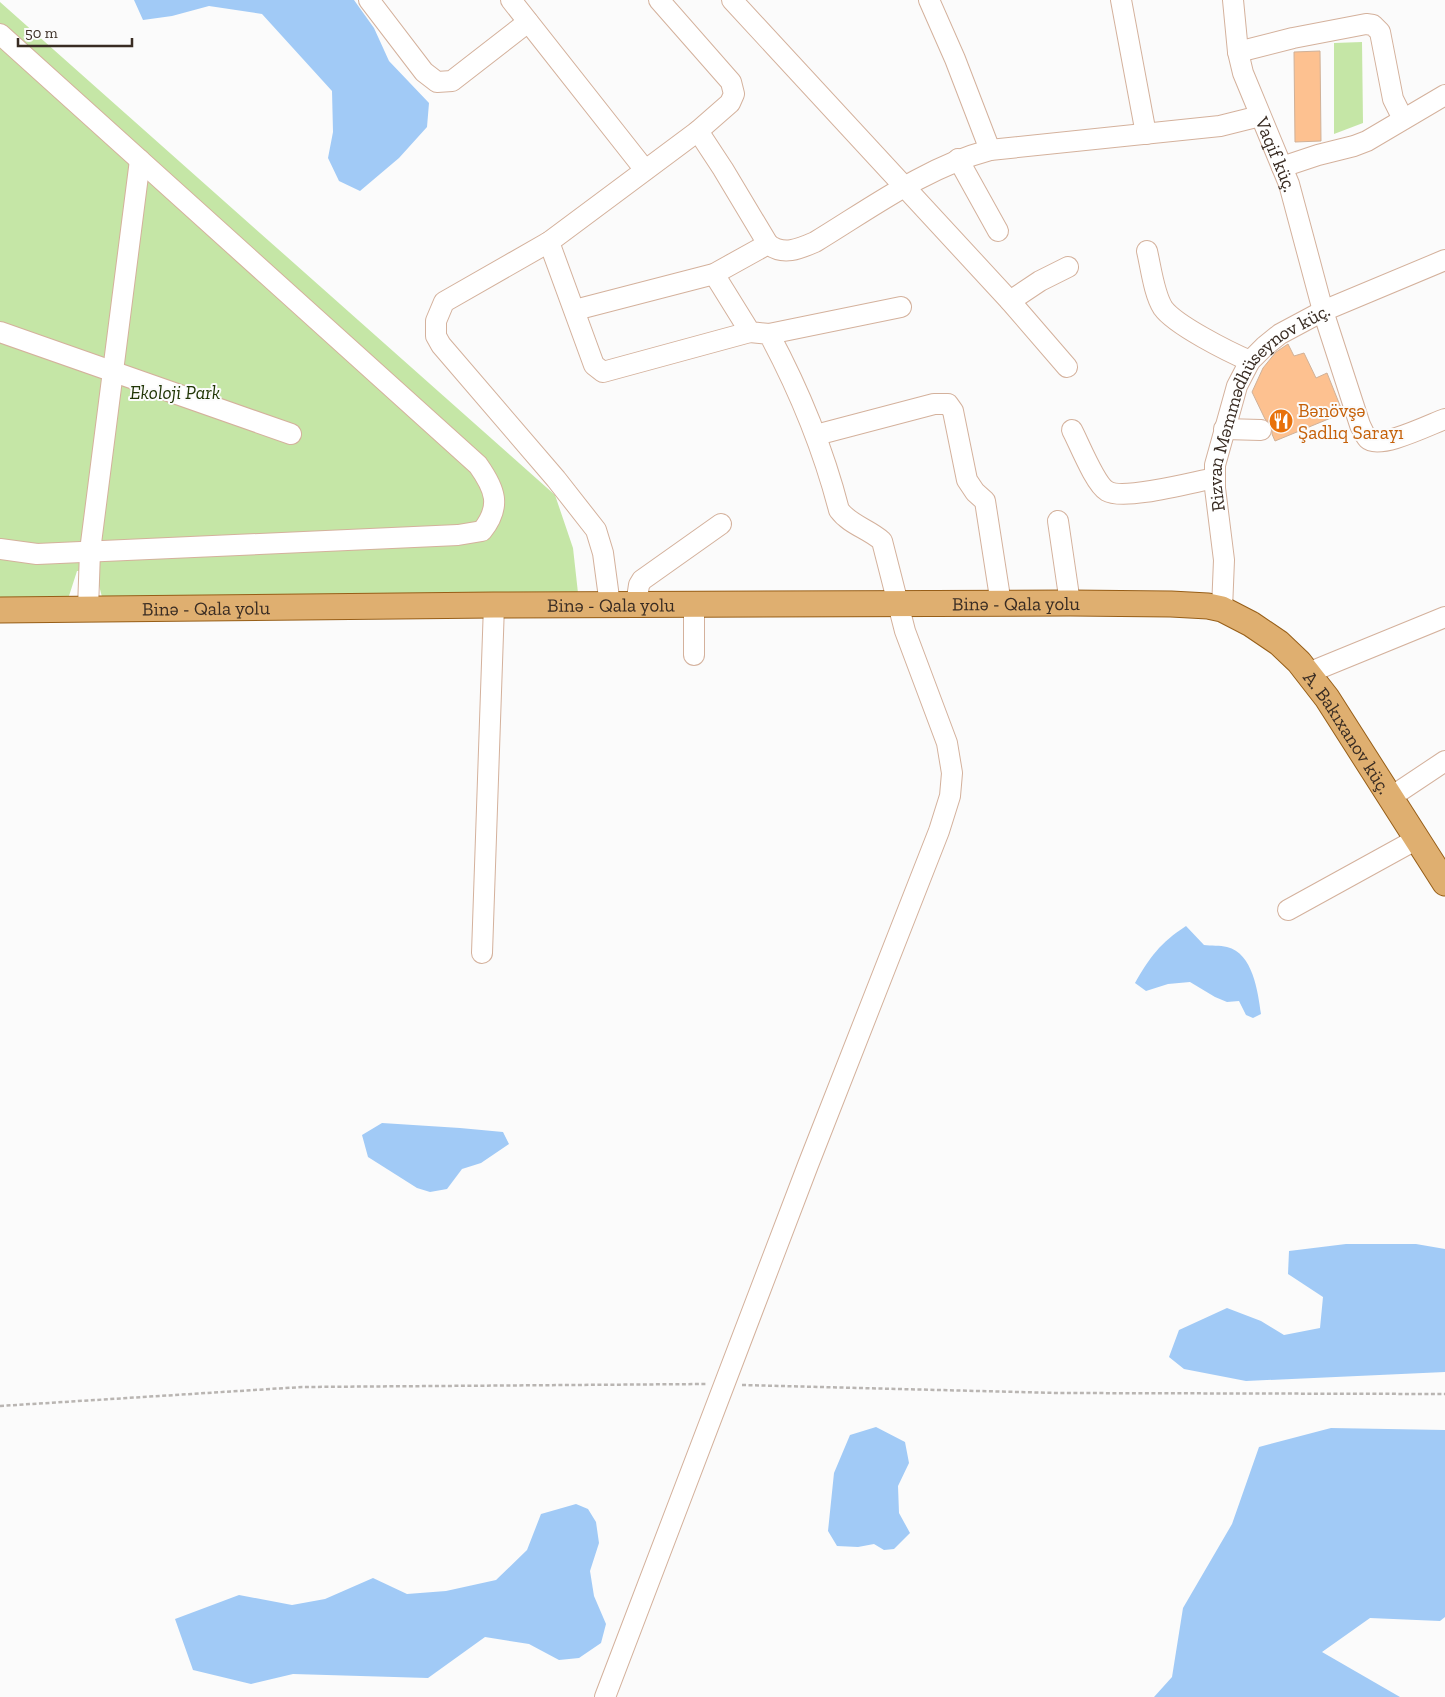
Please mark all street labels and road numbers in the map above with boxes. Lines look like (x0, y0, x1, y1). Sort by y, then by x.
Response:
street label: Vaqif küç. (1251, 112, 1302, 195)
street label: Rizvan Məmmədhüseynov küç. (1203, 298, 1333, 513)
street label: Binə - Qala yolu (952, 591, 1080, 615)
street label: Binə - Qala yolu (547, 593, 675, 616)
street label: Binə - Qala yolu (142, 596, 270, 620)
street label: A. Bakıxanov küç. (1299, 666, 1397, 798)

